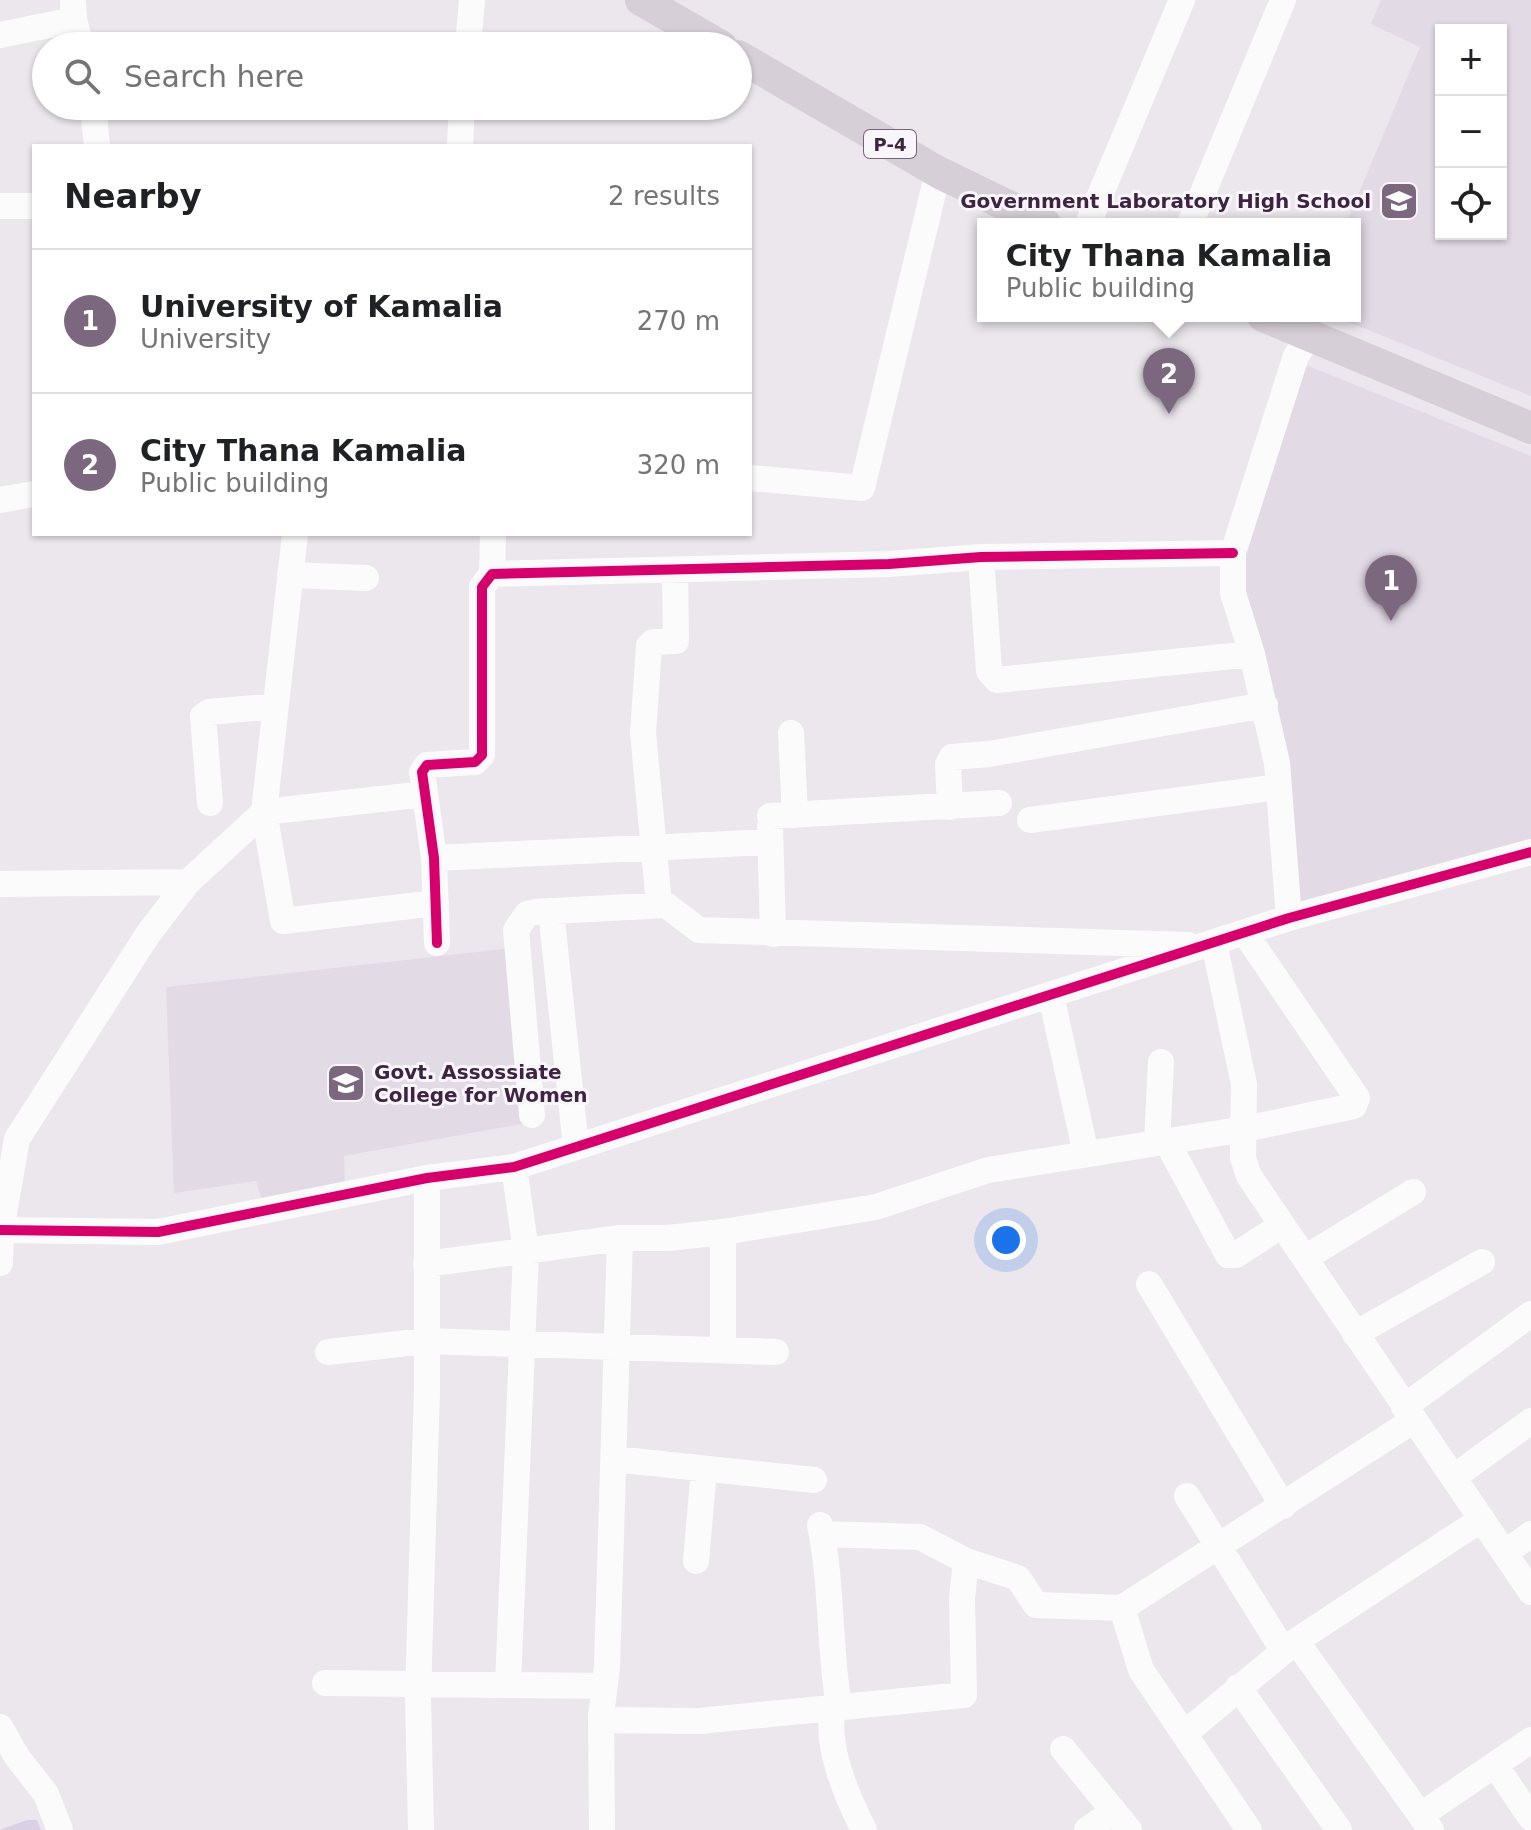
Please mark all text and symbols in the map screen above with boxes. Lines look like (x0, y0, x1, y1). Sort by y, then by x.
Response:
map controls (1435, 24, 1507, 240)
button: + (1435, 24, 1507, 96)
search box (32, 32, 752, 120)
icon: search (60, 54, 104, 98)
text: Search here (124, 59, 304, 94)
button: − (1435, 96, 1507, 168)
road number: P-4 (864, 130, 916, 158)
button: locate (1435, 168, 1507, 240)
text: Nearby (64, 176, 202, 216)
school or university icon: Government Laboratory High School (1378, 180, 1420, 222)
text: 2 results (608, 181, 720, 211)
place label: Government Laboratory High School (960, 189, 1371, 213)
popup (977, 218, 1361, 322)
text: City Thana Kamalia (1006, 238, 1332, 273)
text: Public building (1006, 273, 1195, 303)
text: University of Kamalia (140, 289, 503, 324)
text: 1 (81, 306, 99, 336)
text: 270 m (637, 306, 720, 336)
text: University (140, 324, 271, 354)
pin: 2 (1143, 348, 1195, 414)
text: City Thana Kamalia (140, 433, 467, 468)
text: 2 (81, 450, 99, 480)
text: 320 m (637, 450, 720, 480)
text: Public building (140, 468, 329, 498)
pin: 1 (1365, 555, 1417, 621)
place label: Govt. Assossiate College for Women (374, 1060, 588, 1107)
school or university icon: Govt. Assossiate College for Women (325, 1062, 367, 1104)
your location (986, 1220, 1026, 1260)

